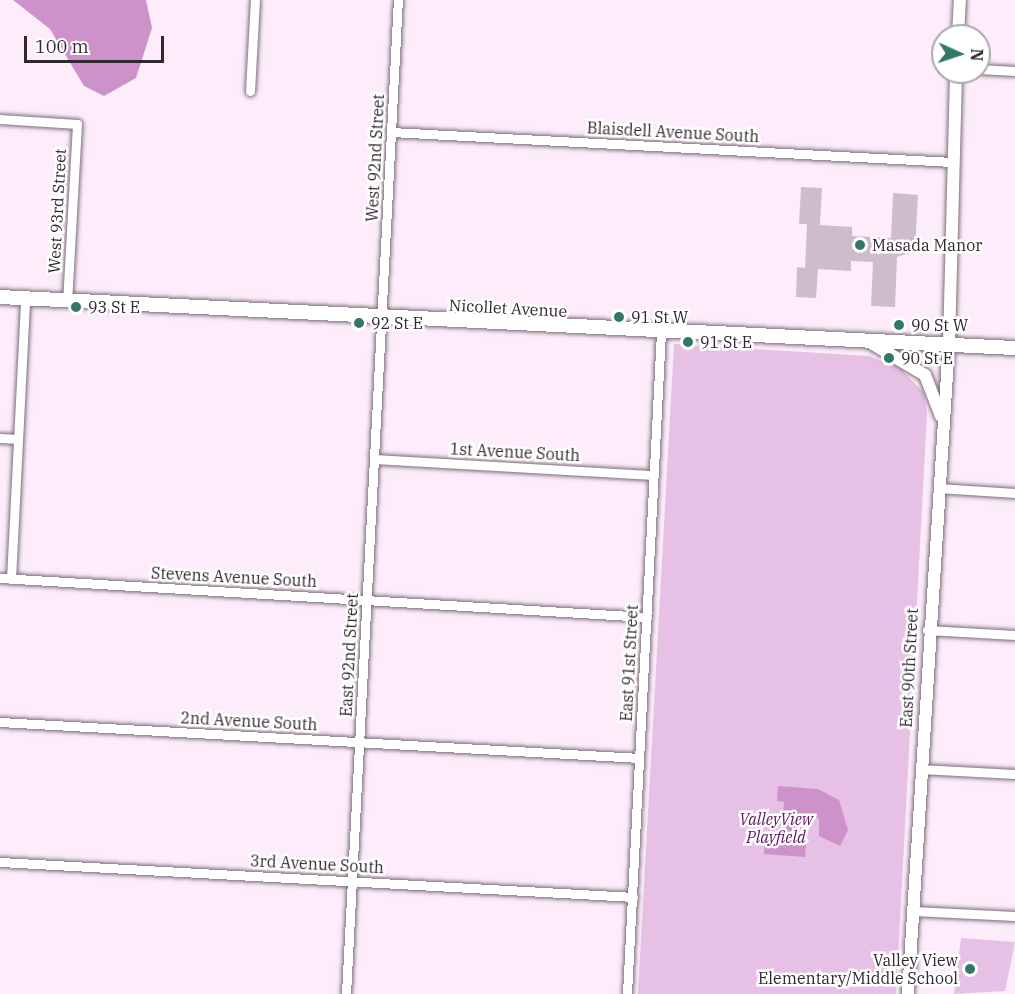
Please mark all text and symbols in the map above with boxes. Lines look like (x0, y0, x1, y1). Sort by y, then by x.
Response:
scale bar (27, 24, 166, 62)
north arrow (931, 24, 991, 84)
text: 100 m (35, 35, 89, 58)
text: N (967, 48, 987, 62)
street label: West 92nd Street (362, 93, 388, 223)
street label: Blaisdell Avenue South (586, 118, 760, 146)
street label: West 93rd Street (44, 148, 70, 274)
place label: Masada Manor (872, 235, 982, 255)
marker: Masada Manor (853, 238, 867, 252)
street label: Nicollet Avenue (448, 295, 568, 321)
place label: 93 St E (88, 297, 140, 317)
marker: 93 St E (69, 300, 83, 314)
place label: 91 St W (631, 307, 688, 327)
marker: 91 St W (612, 310, 626, 324)
place label: 92 St E (371, 313, 423, 333)
place label: 90 St W (911, 315, 968, 335)
marker: 92 St E (352, 316, 366, 330)
marker: 90 St W (892, 318, 906, 332)
place label: 91 St E (700, 332, 752, 352)
marker: 91 St E (681, 335, 695, 349)
place label: 90 St E (901, 348, 953, 368)
marker: 90 St E (882, 351, 896, 365)
street label: 1st Avenue South (449, 439, 581, 465)
street label: Stevens Avenue South (150, 563, 318, 591)
street label: East 92nd Street (336, 593, 362, 717)
street label: East 91st Street (616, 604, 642, 722)
street label: East 90th Street (896, 608, 922, 728)
street label: 2nd Avenue South (180, 708, 318, 734)
park label: ValleyView Playfield (739, 809, 813, 847)
street label: 3rd Avenue South (250, 851, 384, 877)
place label: Valley View Elementary/Middle School (758, 950, 958, 988)
marker: Valley View Elementary/Middle School (963, 962, 977, 976)

